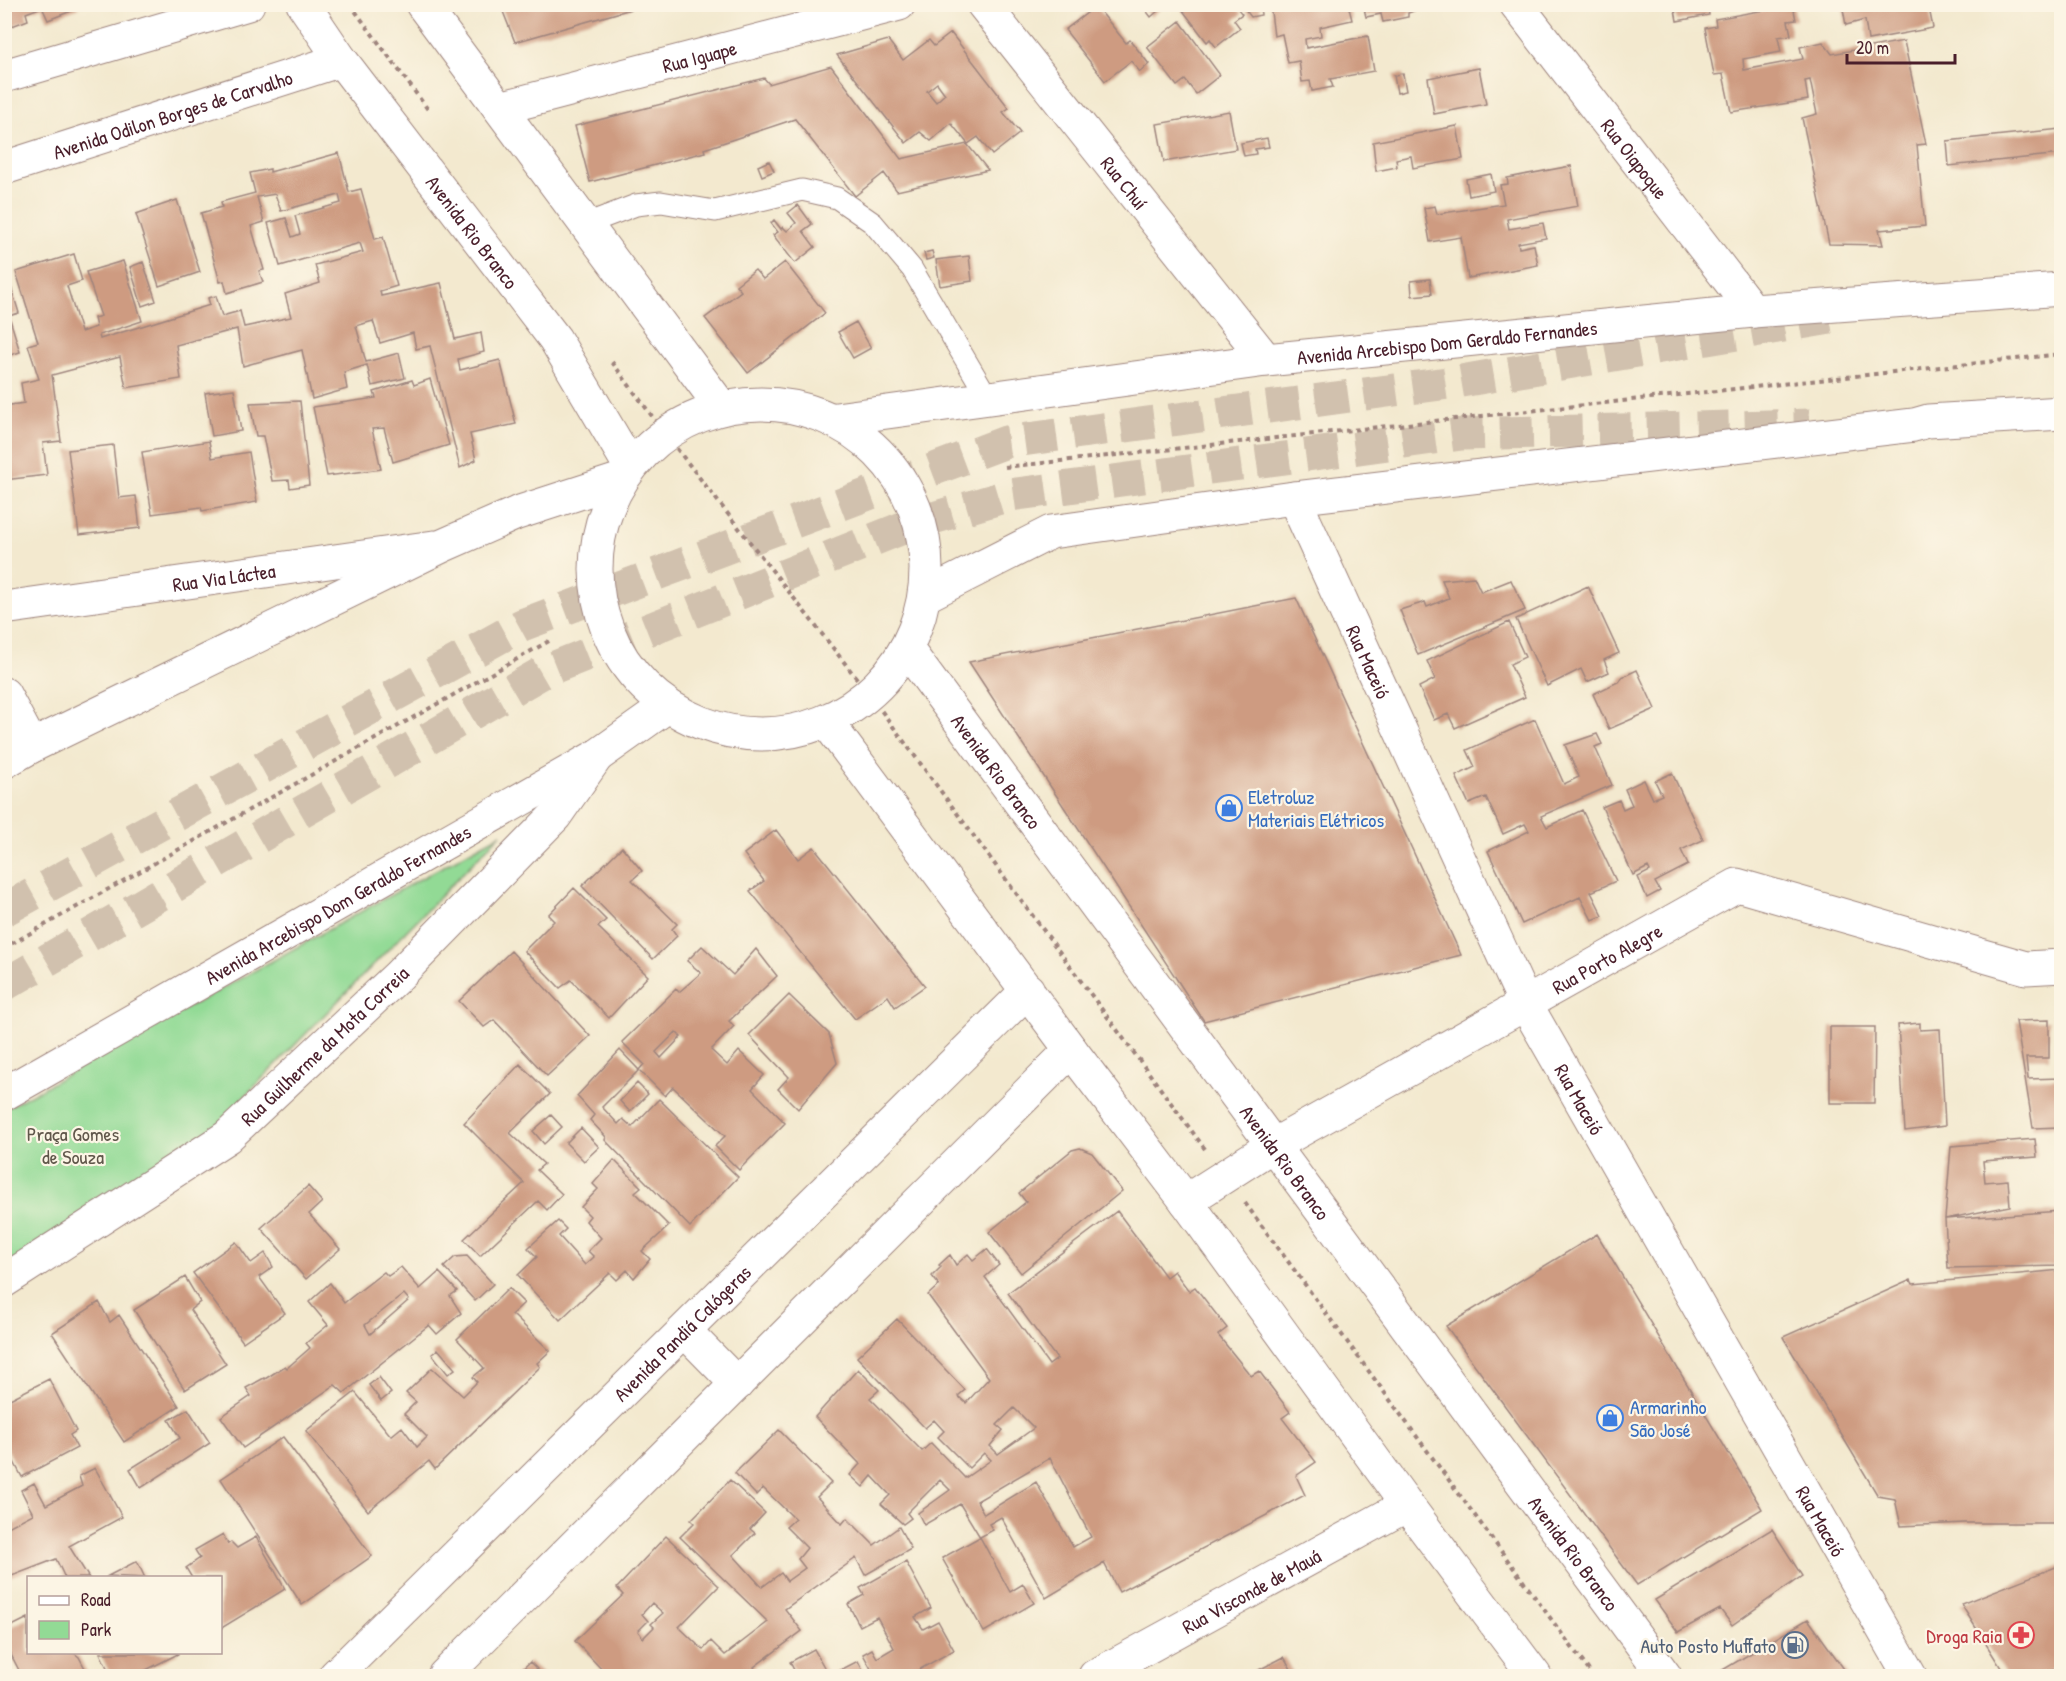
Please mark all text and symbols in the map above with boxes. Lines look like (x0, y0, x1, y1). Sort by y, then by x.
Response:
scale bar (1847, 27, 1955, 65)
street label: Rua Iguape (659, 33, 739, 79)
text: 20 m (1856, 35, 1889, 60)
street label: Avenida Odilon Borges de Carvalho (50, 63, 296, 165)
street label: Rua Oiapoque (1595, 113, 1675, 204)
street label: Rua Chuí (1095, 150, 1155, 215)
street label: Avenida Rio Branco (420, 169, 525, 294)
street label: Avenida Arcebispo Dom Geraldo Fernandes (1296, 313, 1599, 370)
street label: Rua Via Láctea (171, 556, 277, 597)
street label: Rua Maceió (1340, 621, 1397, 703)
street label: Avenida Rio Branco (946, 708, 1048, 834)
place label: Eletroluz Materiais Elétricos (1248, 783, 1384, 833)
shop icon: Eletroluz Materiais Elétricos (1214, 793, 1244, 823)
street label: Avenida Arcebispo Dom Geraldo Fernandes (200, 817, 476, 990)
street label: Rua Porto Alegre (1547, 916, 1667, 1000)
street label: Rua Guilherme da Mota Correia (234, 960, 414, 1131)
street label: Rua Maceió (1549, 1059, 1611, 1139)
street label: Avenida Rio Branco (1234, 1099, 1337, 1225)
park label: Praça Gomes de Souza (27, 1120, 119, 1170)
street label: Avenida Pandiá Calógeras (607, 1258, 757, 1407)
place label: Armarinho São José (1630, 1393, 1707, 1443)
shop icon: Armarinho São José (1595, 1403, 1625, 1433)
street label: Rua Maceió (1790, 1481, 1852, 1561)
street label: Avenida Rio Branco (1523, 1490, 1626, 1616)
street label: Rua Visconde de Mauá (1177, 1541, 1325, 1639)
legend (27, 1576, 222, 1654)
text: Road (81, 1587, 111, 1612)
text: Park (81, 1617, 112, 1642)
pharmacy icon: Droga Raia (2006, 1620, 2036, 1650)
place label: Droga Raia (1926, 1622, 2002, 1649)
fuel station icon: Auto Posto Muffato (1780, 1630, 1810, 1660)
place label: Auto Posto Muffato (1641, 1632, 1776, 1659)

